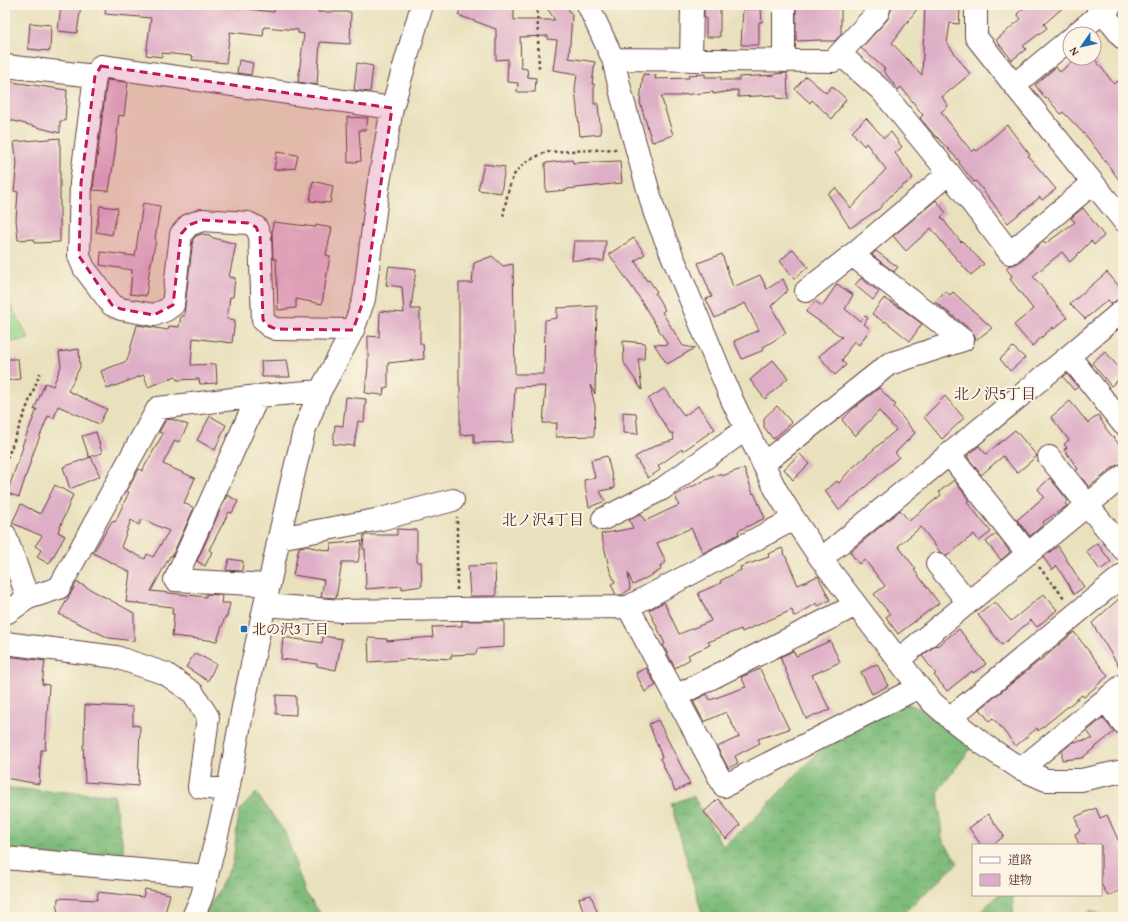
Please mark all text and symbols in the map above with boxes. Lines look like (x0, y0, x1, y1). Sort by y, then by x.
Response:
north arrow (1062, 26, 1102, 66)
text: N (1065, 44, 1082, 59)
district label: 北ノ沢5丁目 (954, 383, 1036, 404)
district label: 北ノ沢4丁目 (502, 509, 584, 530)
place label: 北の沢3丁目 (252, 619, 329, 639)
marker: 北の沢3丁目 (239, 624, 249, 634)
legend (972, 844, 1102, 896)
text: 道路 (1008, 851, 1032, 868)
text: 建物 (1008, 871, 1032, 888)

